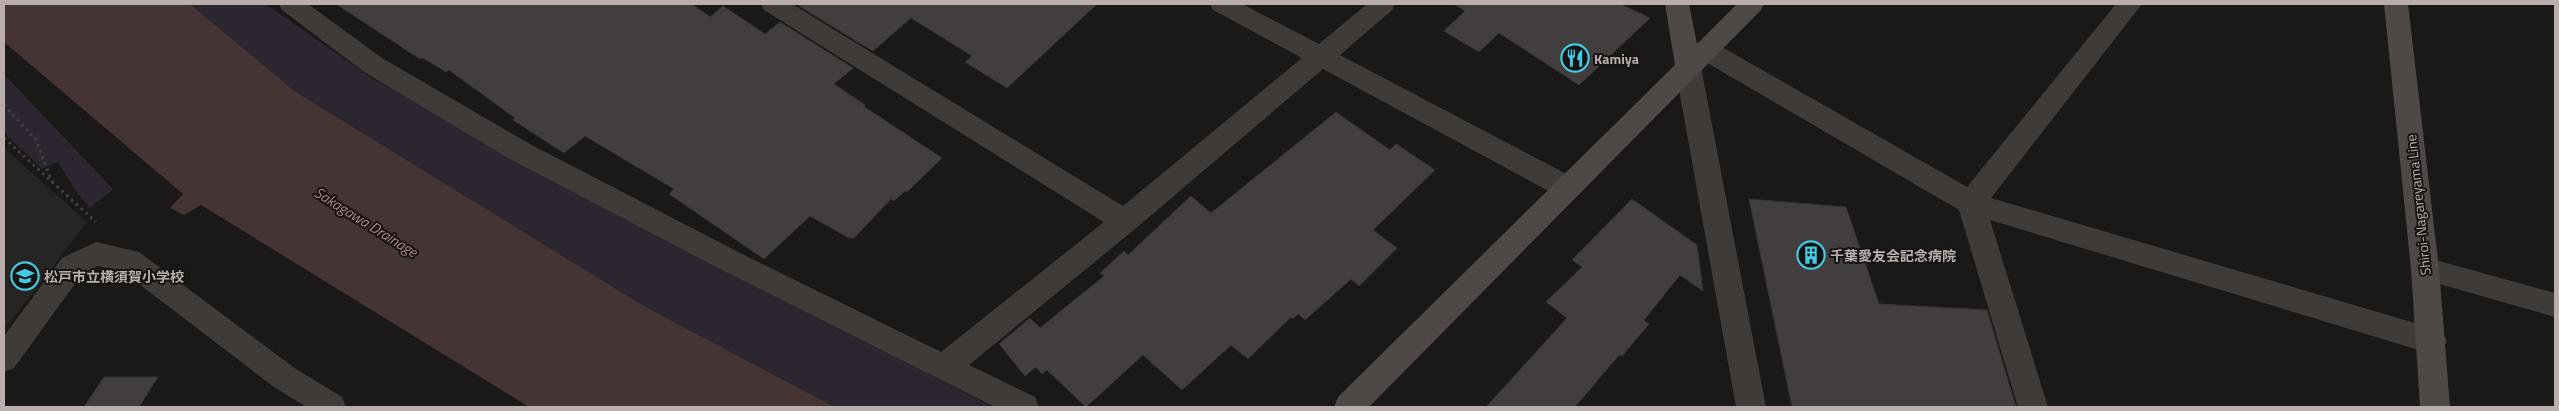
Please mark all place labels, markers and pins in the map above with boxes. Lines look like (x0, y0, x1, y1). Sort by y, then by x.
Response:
restaurant icon: Kamiya (1560, 43, 1590, 73)
place label: Kamiya (1594, 48, 1639, 69)
building icon: 千葉愛友会記念病院 (1796, 240, 1826, 270)
place label: 千葉愛友会記念病院 (1830, 245, 1956, 266)
school or university icon: 松戸市立横須賀小学校 (10, 261, 40, 291)
place label: 松戸市立横須賀小学校 (44, 266, 184, 287)

